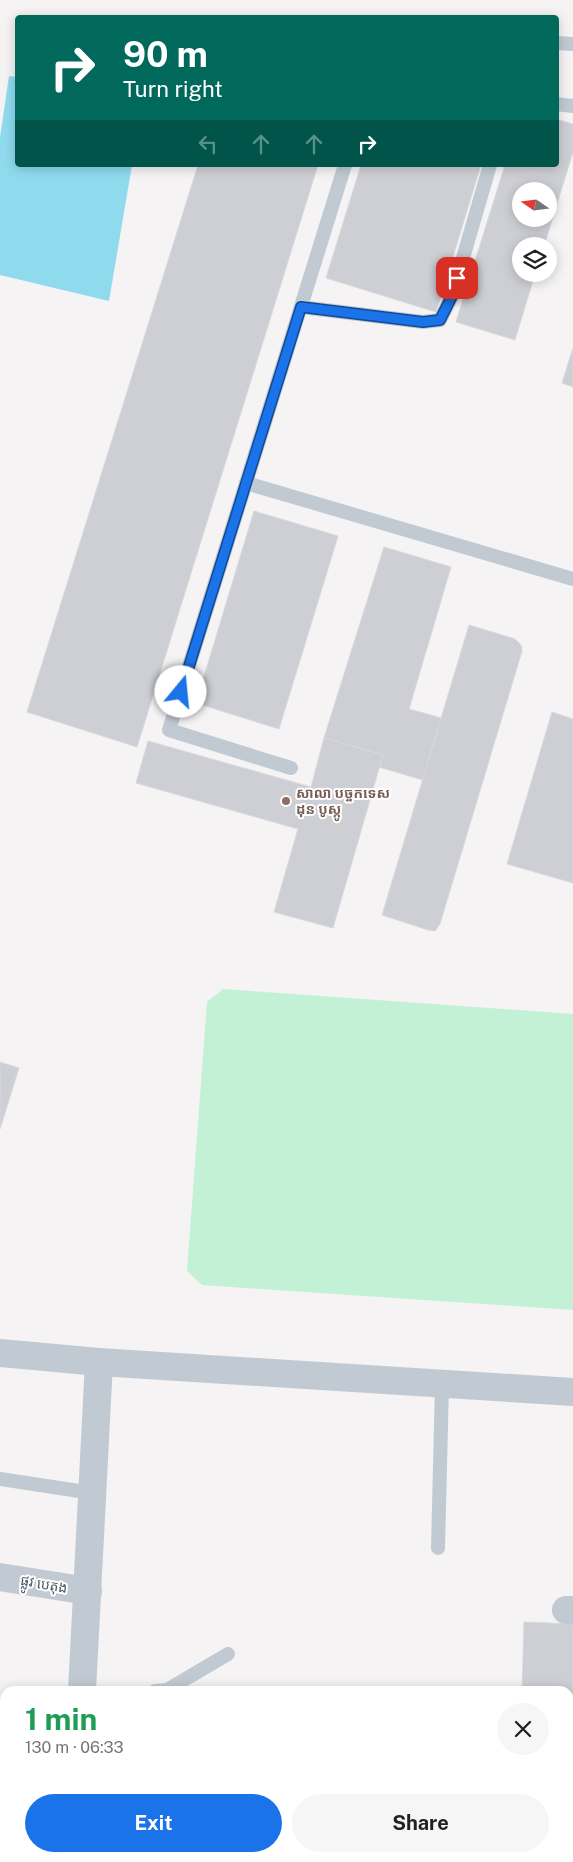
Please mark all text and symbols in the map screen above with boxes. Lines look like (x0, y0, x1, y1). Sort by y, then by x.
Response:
text: 90 m (123, 34, 208, 75)
icon: right (40, 35, 105, 100)
text: Turn right (123, 76, 223, 102)
icon: left (194, 130, 222, 158)
icon: ahead (247, 130, 275, 158)
icon: ahead (300, 130, 328, 158)
icon: right (353, 130, 381, 158)
north arrow (512, 182, 558, 228)
map controls (512, 182, 557, 282)
button: layers (512, 237, 557, 282)
pin (436, 257, 478, 299)
icon: arrive (443, 264, 471, 292)
position arrow (154, 665, 206, 717)
place label: សាលា បច្ចកទេស ដុន បូស្កូ (296, 785, 390, 822)
marker: សាលា បច្ចកទេស ដុន បូស្កូ (280, 795, 292, 807)
street label: ផ្លូវ បេតុង (18, 1572, 69, 1600)
text: 1 min (25, 1701, 97, 1737)
button: close (497, 1703, 549, 1755)
text: 130 m · 06:33 (25, 1738, 124, 1757)
button: Exit (25, 1794, 282, 1852)
button: Share (292, 1794, 549, 1852)

